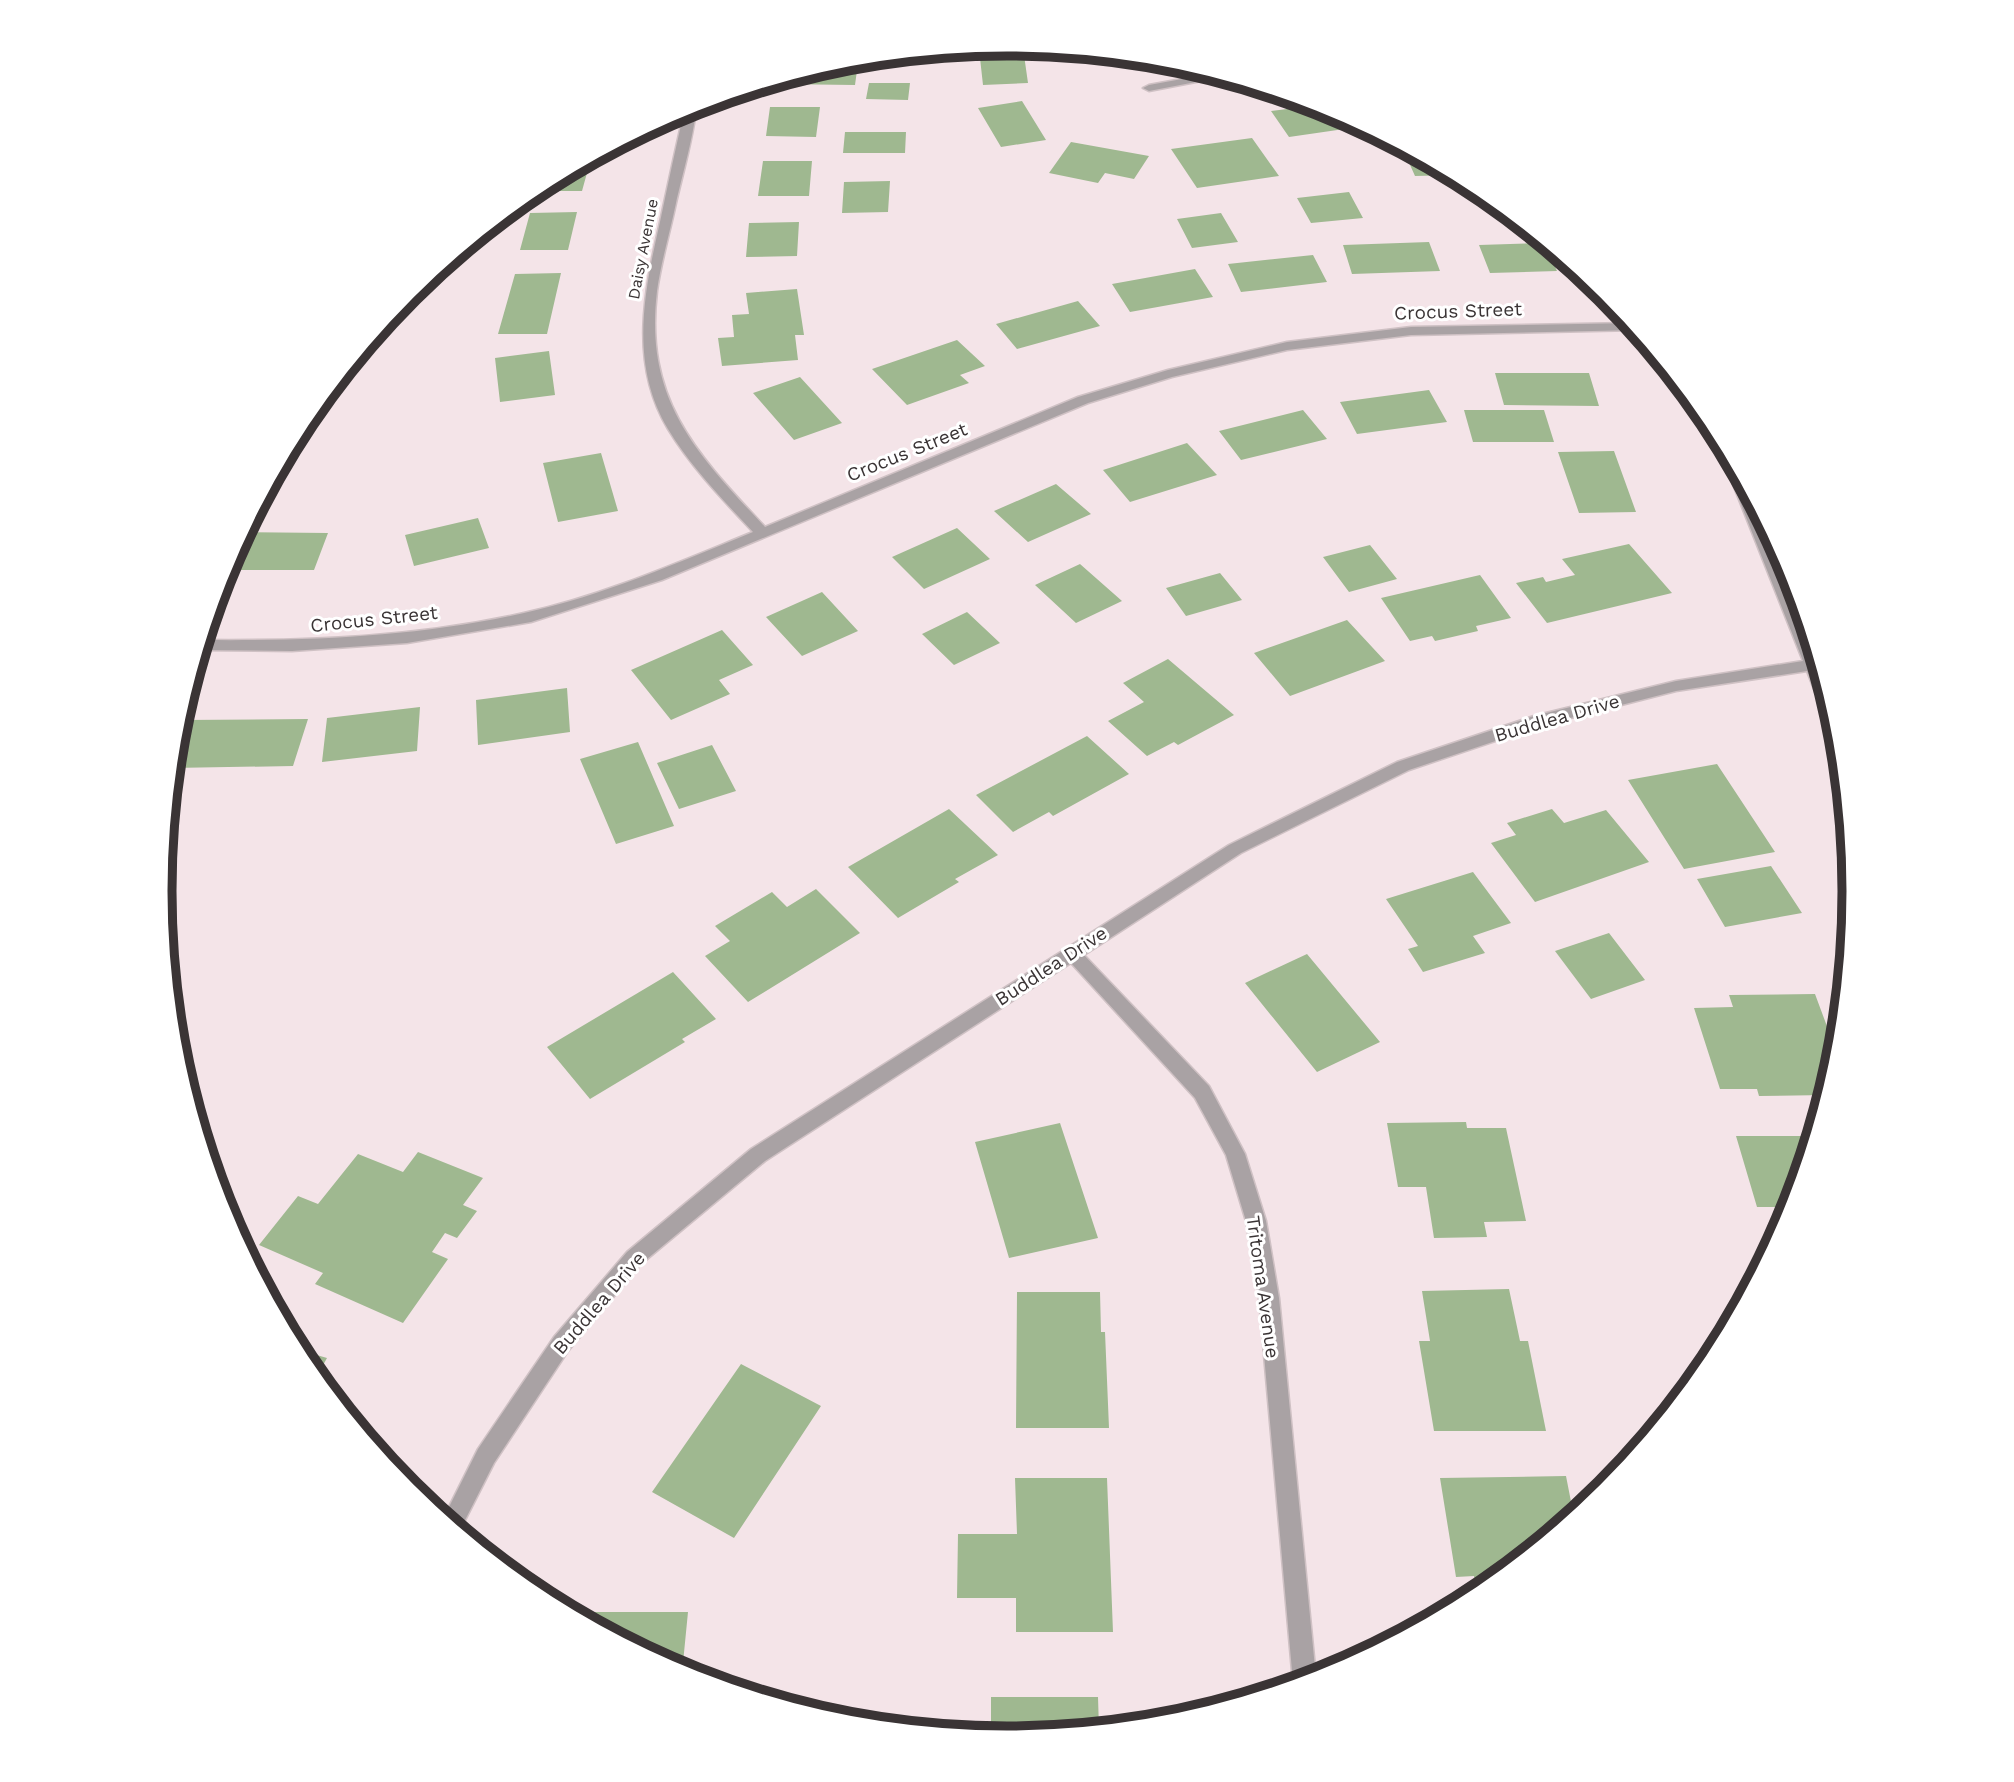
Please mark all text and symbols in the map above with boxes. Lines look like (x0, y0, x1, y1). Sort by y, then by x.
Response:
street label: Daisy Avenue (624, 197, 662, 301)
street label: Crocus Street (1394, 297, 1522, 325)
street label: Crocus Street (843, 417, 971, 487)
street label: Crocus Street (309, 601, 439, 637)
street label: Buddlea Drive (1492, 689, 1622, 747)
street label: Buddlea Drive (991, 921, 1111, 1011)
street label: Tritoma Avenue (1242, 1214, 1284, 1360)
street label: Buddlea Drive (548, 1247, 650, 1359)

